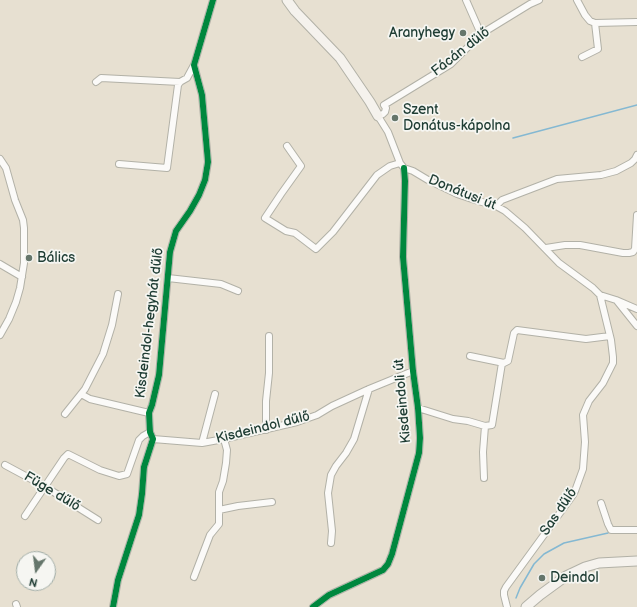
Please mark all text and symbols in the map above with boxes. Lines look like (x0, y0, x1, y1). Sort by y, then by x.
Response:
street label: Fácán dűlő (428, 24, 494, 80)
place label: Aranyhegy (389, 25, 455, 41)
marker: Aranyhegy (458, 28, 468, 38)
place label: Szent Donátus-kápolna (403, 102, 510, 134)
marker: Szent Donátus-kápolna (390, 113, 400, 123)
street label: Donátusi út (426, 172, 498, 214)
street label: Kisdeindol-hegyhát dűlő (132, 247, 168, 399)
place label: Bálics (37, 250, 75, 266)
marker: Bálics (24, 253, 34, 263)
street label: Kisdeindoli út (391, 358, 415, 444)
street label: Kisdeindol dűlő (214, 408, 312, 448)
street label: Füge dűlő (21, 469, 83, 515)
street label: Sas dűlő (537, 485, 581, 539)
north arrow (16, 551, 56, 591)
place label: Deindol (550, 570, 599, 586)
marker: Deindol (537, 573, 547, 583)
text: N (28, 575, 39, 589)

